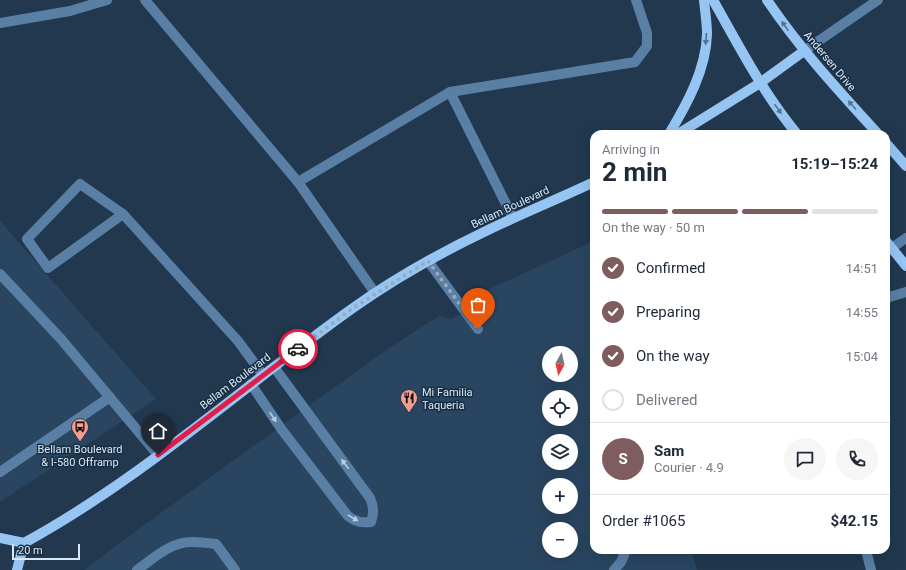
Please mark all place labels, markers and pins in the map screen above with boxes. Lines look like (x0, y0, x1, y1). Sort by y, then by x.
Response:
pin (461, 288, 495, 329)
place label: Mi Familia Taqueria (422, 386, 473, 412)
restaurant icon: Mi Familia Taqueria (399, 388, 419, 413)
pin (141, 414, 175, 455)
bus stop icon: Bellam Boulevard & I-580 Offramp (70, 417, 90, 442)
place label: Bellam Boulevard & I-580 Offramp (37, 443, 123, 469)

